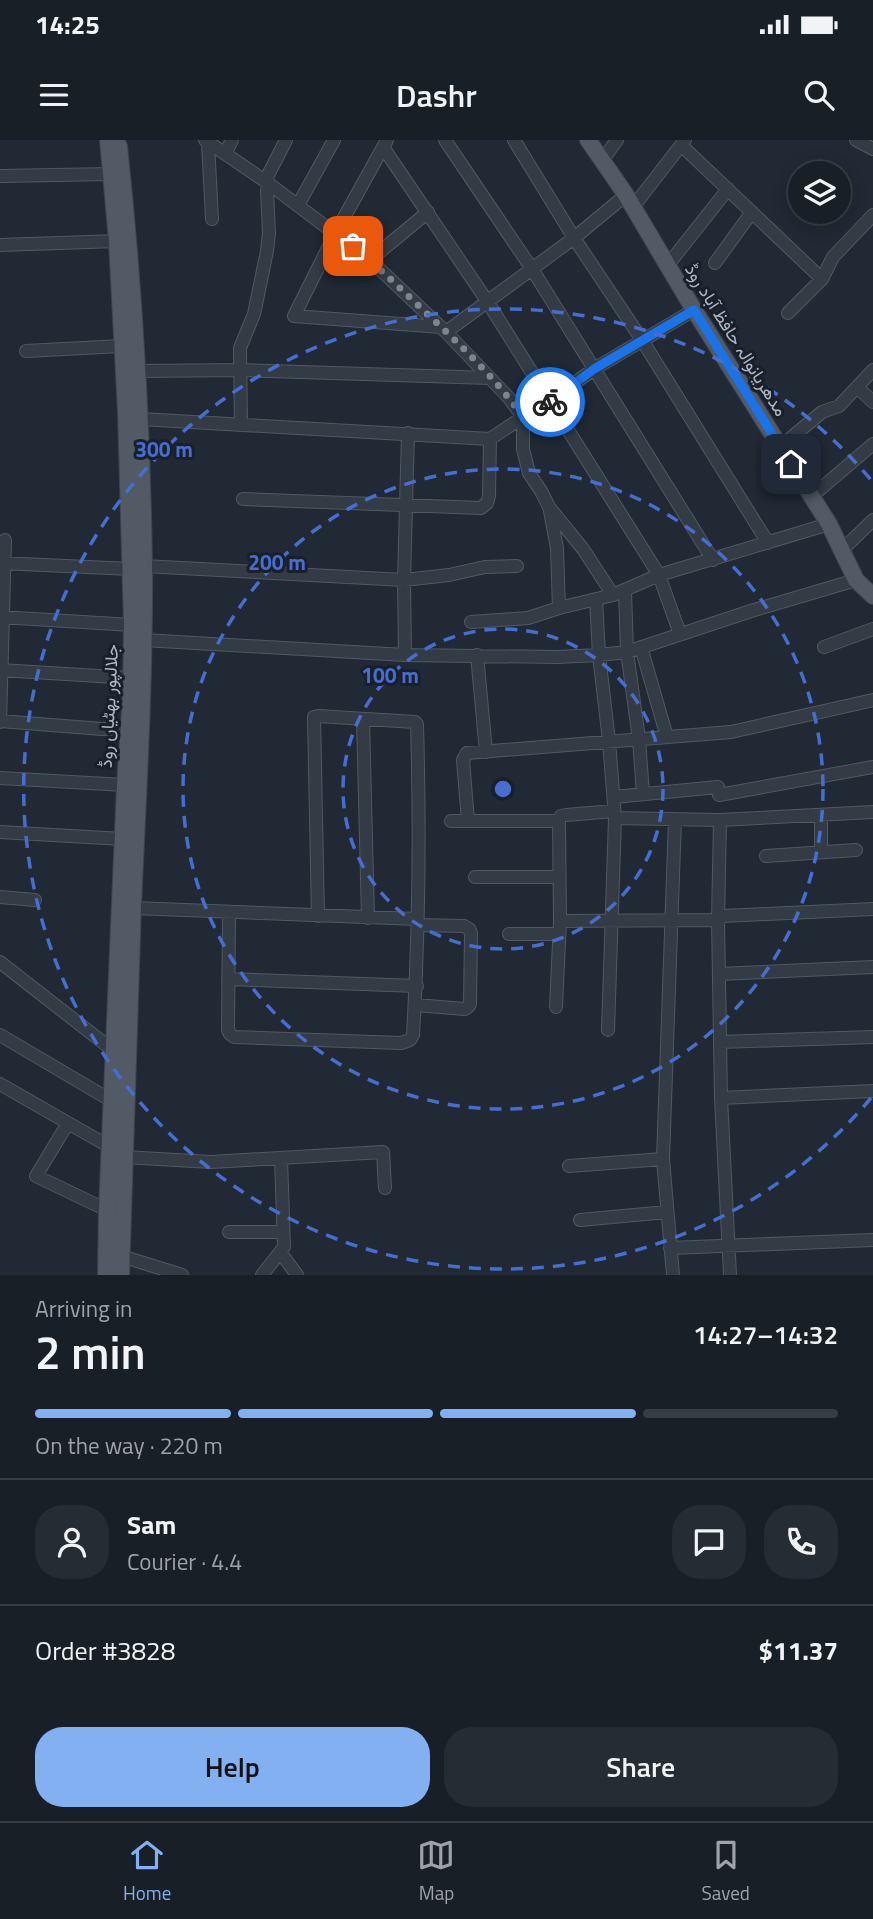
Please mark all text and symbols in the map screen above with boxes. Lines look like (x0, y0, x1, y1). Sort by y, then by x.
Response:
text: 14:25 (35, 5, 100, 44)
text: Dashr (396, 71, 477, 119)
icon: menu (35, 76, 73, 114)
icon: search (800, 76, 838, 114)
map controls (788, 161, 851, 224)
button: layers (788, 161, 851, 224)
pin (323, 216, 383, 276)
icon: bag (334, 227, 372, 265)
street label: مدھریانوالہ حافظ آباد روڈ (678, 258, 794, 421)
courier (515, 367, 585, 437)
icon: bike (531, 383, 569, 421)
text: 300 m (135, 433, 193, 465)
pin (761, 434, 821, 494)
icon: home (772, 445, 810, 483)
text: 200 m (248, 546, 306, 578)
street label: جلالپور بھٹیاں روڈ (92, 643, 125, 769)
text: 100 m (361, 659, 419, 691)
centre of rings (491, 777, 515, 801)
text: Arriving in (35, 1291, 132, 1326)
text: 14:27–14:32 (693, 1315, 838, 1354)
text: 2 min (35, 1317, 146, 1387)
text: On the way · 220 m (35, 1428, 223, 1463)
button: person (35, 1505, 109, 1579)
text: Sam (127, 1505, 176, 1544)
button: chat (672, 1505, 746, 1579)
button: phone (764, 1505, 838, 1579)
text: Courier · 4.4 (127, 1544, 242, 1579)
text: Order #3828 (35, 1631, 175, 1670)
text: $11.37 (759, 1631, 838, 1670)
button: Help (35, 1727, 430, 1807)
button: Share (444, 1727, 838, 1807)
tab: Home (123, 1836, 171, 1907)
tab: Map (417, 1836, 455, 1907)
tab: Saved (702, 1836, 750, 1907)

